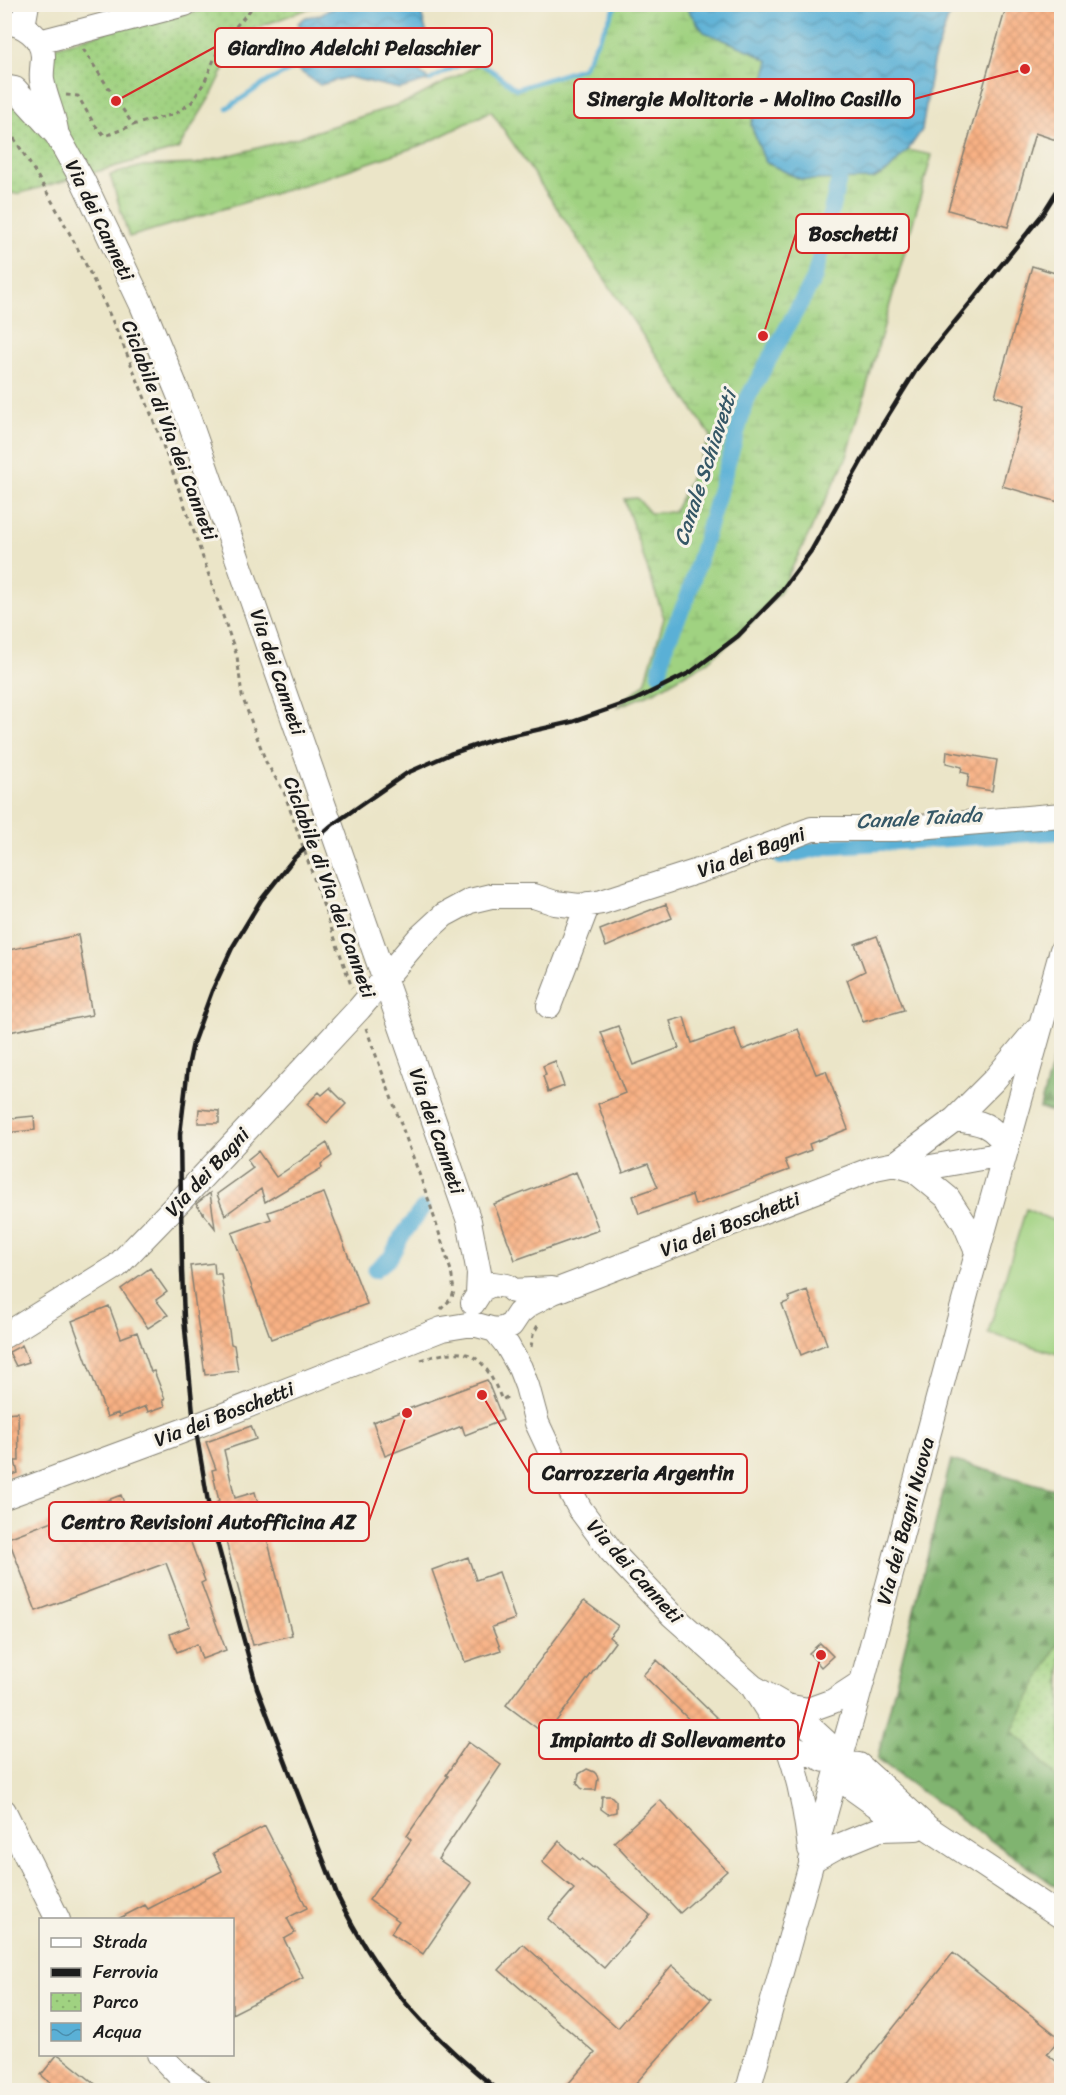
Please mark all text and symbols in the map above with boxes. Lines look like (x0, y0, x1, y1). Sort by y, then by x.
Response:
callout: Giardino Adelchi Pelaschier (215, 28, 492, 67)
text: Giardino Adelchi Pelaschier (227, 29, 481, 67)
callout: Sinergie Molitorie - Molino Casillo (574, 79, 914, 118)
text: Sinergie Molitorie - Molino Casillo (586, 80, 902, 118)
street label: Via dei Canneti (55, 153, 145, 288)
callout: Boschetti (796, 214, 909, 253)
text: Boschetti (809, 215, 899, 253)
street label: Ciclabile di Via dei Canneti (111, 315, 228, 546)
water label: Canale Schiavetti (662, 382, 749, 550)
street label: Via dei Canneti (240, 604, 316, 741)
street label: Ciclabile di Via dei Canneti (273, 771, 386, 1004)
water label: Canale Taiada (855, 796, 984, 840)
street label: Via dei Bagni (692, 817, 811, 888)
street label: Via dei Canneti (399, 1063, 475, 1200)
street label: Via dei Bagni (156, 1119, 259, 1225)
street label: Via dei Boschetti (655, 1181, 807, 1267)
street label: Via dei Boschetti (149, 1371, 301, 1457)
street label: Via dei Bagni Nuova (866, 1433, 945, 1609)
callout: Carrozzeria Argentin (529, 1454, 747, 1493)
text: Carrozzeria Argentin (541, 1454, 735, 1492)
callout: Centro Revisioni Autofficina AZ (49, 1502, 369, 1541)
text: Centro Revisioni Autofficina AZ (60, 1503, 357, 1541)
street label: Via dei Canneti (578, 1511, 693, 1633)
callout: Impianto di Sollevamento (539, 1720, 798, 1759)
text: Impianto di Sollevamento (550, 1721, 786, 1759)
legend (39, 1918, 234, 2056)
text: Strada (93, 1926, 148, 1958)
text: Ferrovia (93, 1956, 158, 1988)
text: Parco (93, 1986, 138, 2018)
text: Acqua (92, 2016, 142, 2048)

